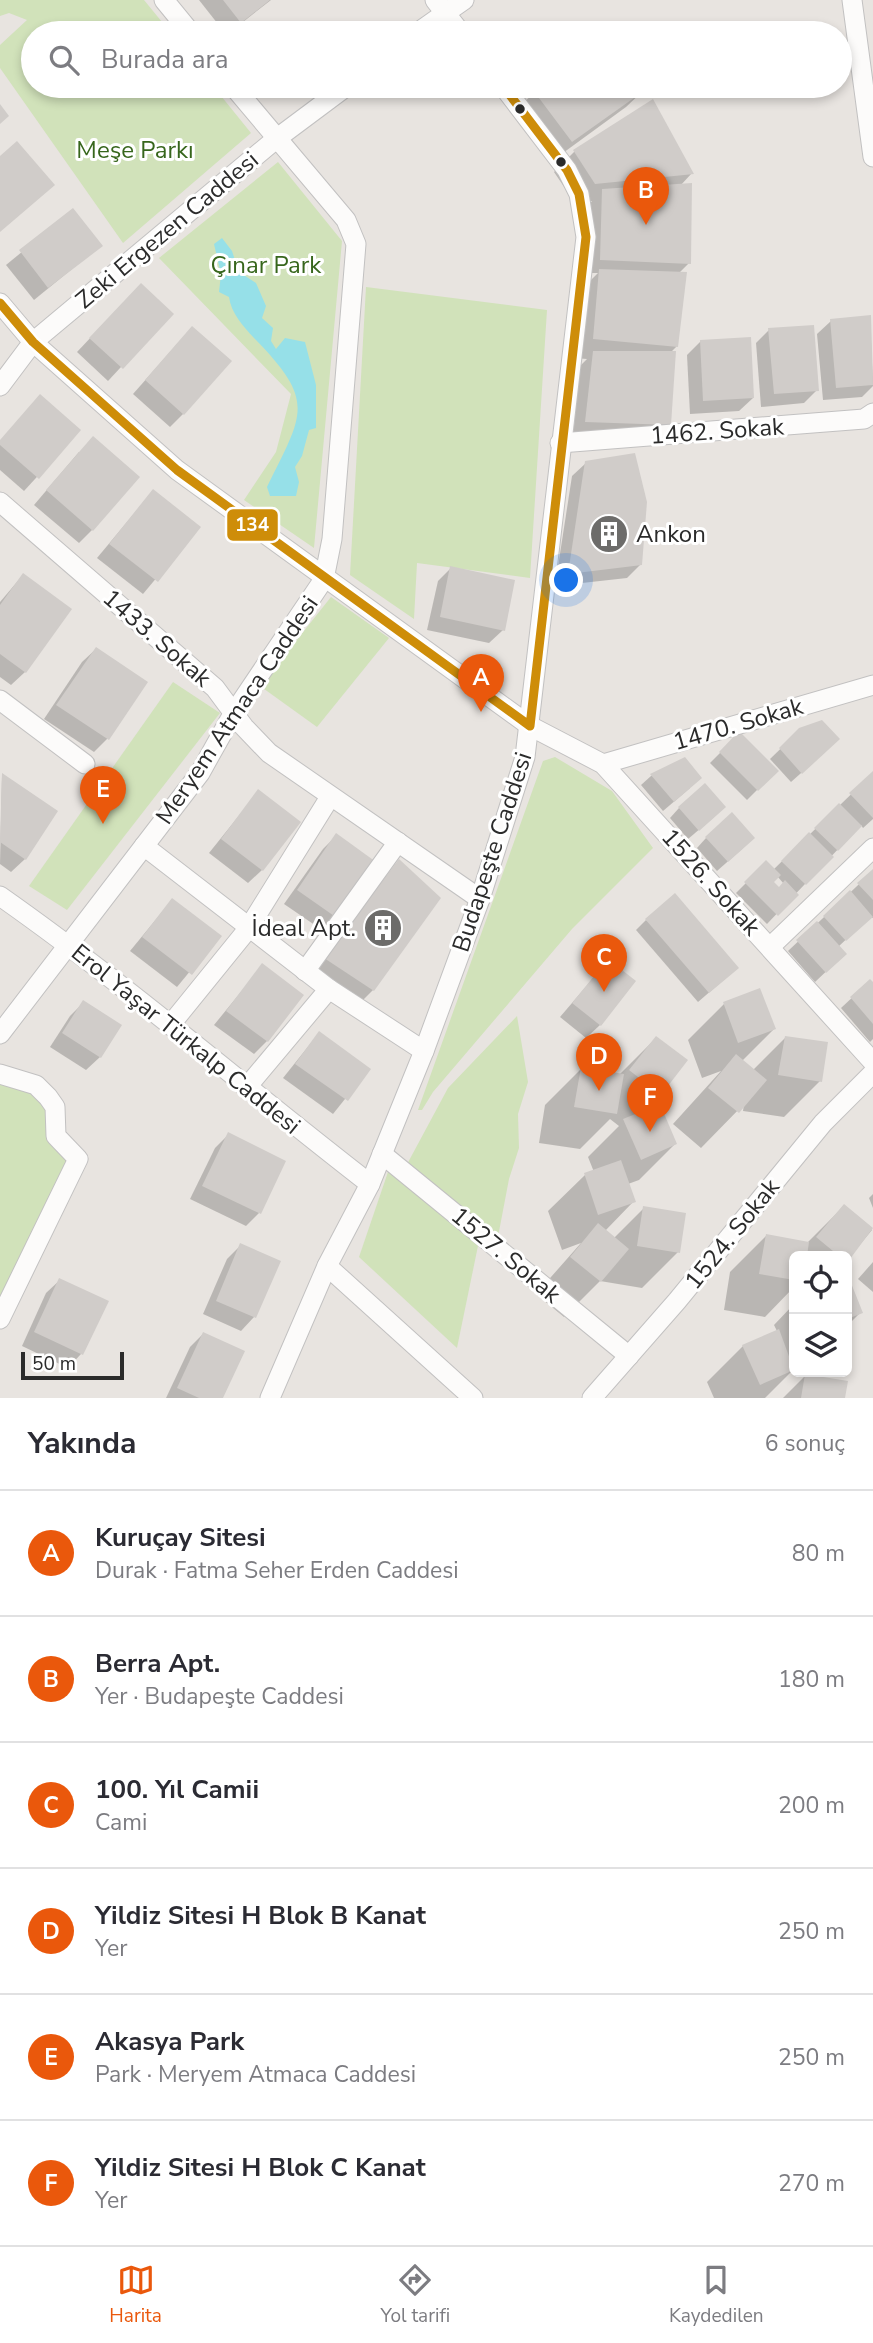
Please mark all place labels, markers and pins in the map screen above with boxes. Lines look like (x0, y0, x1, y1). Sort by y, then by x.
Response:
unlabelled marker (513, 102, 527, 116)
unlabelled marker (554, 155, 568, 169)
pin: B (623, 167, 669, 225)
building icon: Ankon (588, 513, 630, 555)
place label: Ankon (636, 518, 706, 550)
pin: A (458, 654, 504, 712)
pin: E (80, 766, 126, 824)
building icon: İdeal Apt. (362, 907, 404, 949)
place label: İdeal Apt. (252, 912, 356, 944)
pin: C (581, 934, 627, 992)
pin: D (576, 1033, 622, 1091)
pin: F (627, 1074, 673, 1132)

